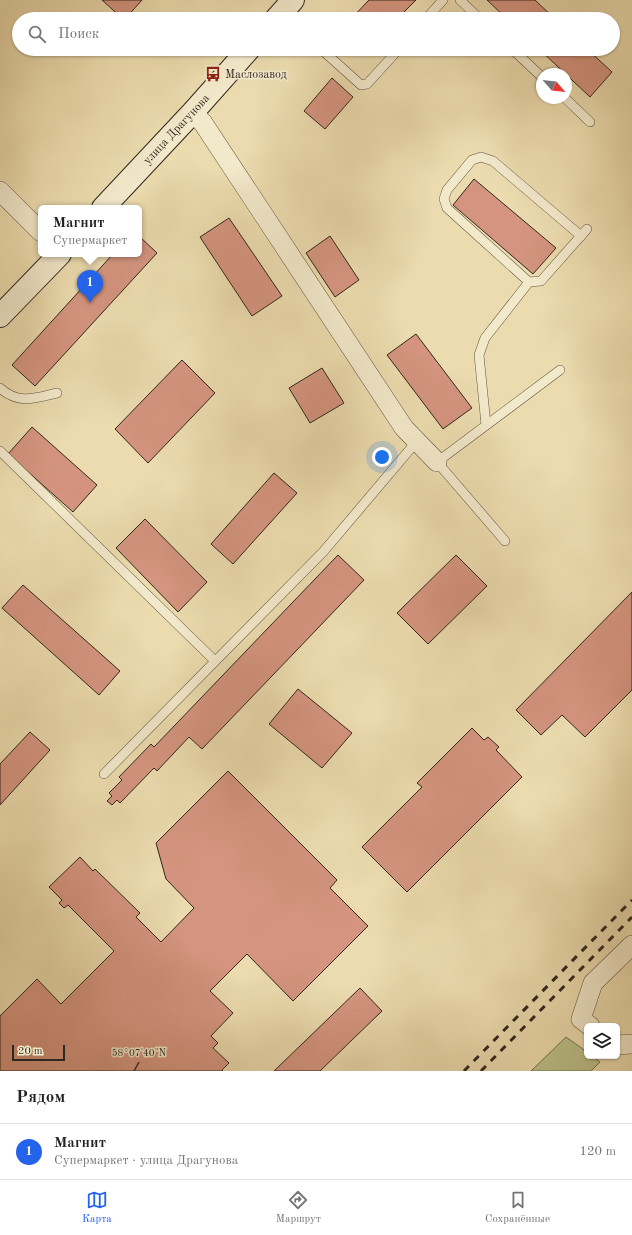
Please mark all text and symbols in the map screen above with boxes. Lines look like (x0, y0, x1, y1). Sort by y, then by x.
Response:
search box (12, 12, 620, 56)
icon: search (26, 23, 48, 45)
text: Поиск (58, 27, 99, 42)
bus stop icon: Маслозавод (204, 65, 222, 83)
north arrow (536, 68, 572, 104)
place label: Маслозавод (225, 69, 287, 81)
street label: улица Драгунова (141, 92, 212, 167)
popup (38, 205, 142, 257)
text: Магнит (53, 216, 105, 231)
text: Супермаркет (53, 234, 127, 247)
pin: 1 (77, 270, 103, 303)
your location (372, 447, 392, 467)
map controls (584, 1023, 620, 1059)
button: layers (584, 1023, 620, 1059)
scale bar (12, 1043, 65, 1062)
text: 20 m (18, 1046, 43, 1057)
text: 58°07'40"N (112, 1048, 167, 1058)
text: Рядом (16, 1089, 65, 1106)
text: Магнит (54, 1136, 106, 1151)
text: 1 (25, 1145, 33, 1158)
text: 120 m (579, 1145, 616, 1158)
text: Супермаркет · улица Драгунова (54, 1154, 238, 1167)
tab: Карта (82, 1189, 112, 1227)
tab: Маршрут (276, 1189, 321, 1227)
tab: Сохранённые (485, 1189, 550, 1227)

